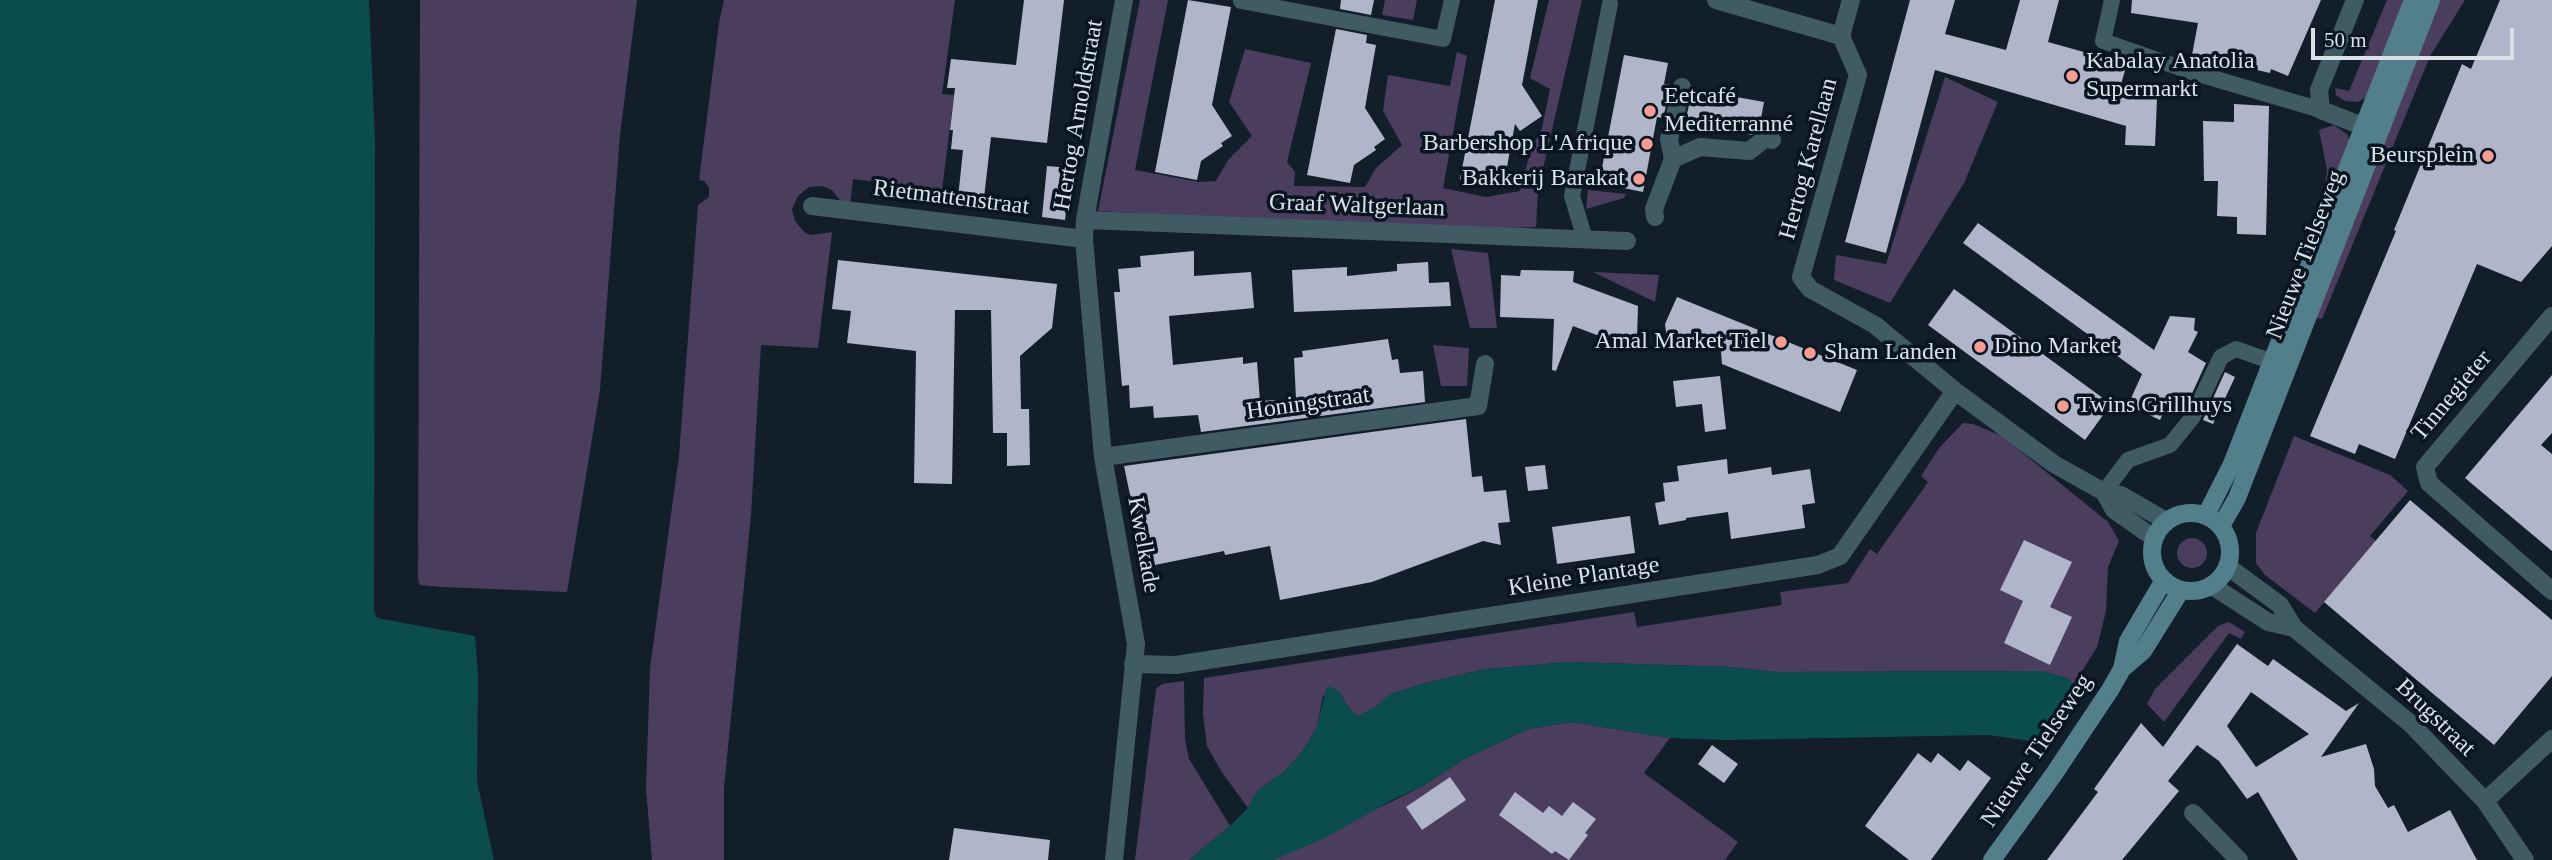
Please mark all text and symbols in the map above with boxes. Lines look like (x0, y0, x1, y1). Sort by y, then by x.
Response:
scale bar (2314, 14, 2517, 58)
street label: Hertog Arnoldstraat (1048, 18, 1110, 212)
text: 50 m (2324, 28, 2367, 52)
place label: Kabalay Anatolia Supermarkt (2086, 48, 2255, 104)
marker: Kabalay Anatolia Supermarkt (2064, 68, 2080, 84)
street label: Hertog Karellaan (1774, 75, 1844, 243)
place label: Eetcafé Mediterranné (1664, 83, 1793, 139)
marker: Eetcafé Mediterranné (1642, 103, 1658, 119)
place label: Barbershop L'Afrique (1423, 130, 1633, 158)
marker: Barbershop L'Afrique (1639, 136, 1655, 152)
place label: Beursplein (2370, 142, 2474, 170)
marker: Beursplein (2480, 148, 2496, 164)
place label: Bakkerij Barakat (1462, 165, 1625, 193)
street label: Nieuwe Tielseweg (2261, 167, 2351, 343)
marker: Bakkerij Barakat (1631, 171, 1647, 187)
street label: Rietmattenstraat (871, 174, 1031, 222)
street label: Graaf Waltgerlaan (1269, 189, 1445, 223)
place label: Amal Market Tiel (1595, 328, 1767, 356)
place label: Dino Market (1994, 333, 2117, 361)
marker: Amal Market Tiel (1773, 334, 1789, 350)
place label: Sham Landen (1824, 339, 1957, 367)
marker: Dino Market (1972, 339, 1988, 355)
marker: Sham Landen (1802, 345, 1818, 361)
street label: Tinnegieter (2406, 345, 2498, 447)
street label: Honingstraat (1245, 381, 1371, 427)
place label: Twins Grillhuys (2077, 392, 2232, 420)
marker: Twins Grillhuys (2055, 398, 2071, 414)
street label: Kwelkade (1120, 495, 1166, 595)
street label: Kleine Plantage (1506, 551, 1662, 603)
street label: Nieuwe Tielseweg (1975, 669, 2099, 833)
street label: Brugstraat (2389, 673, 2481, 763)

